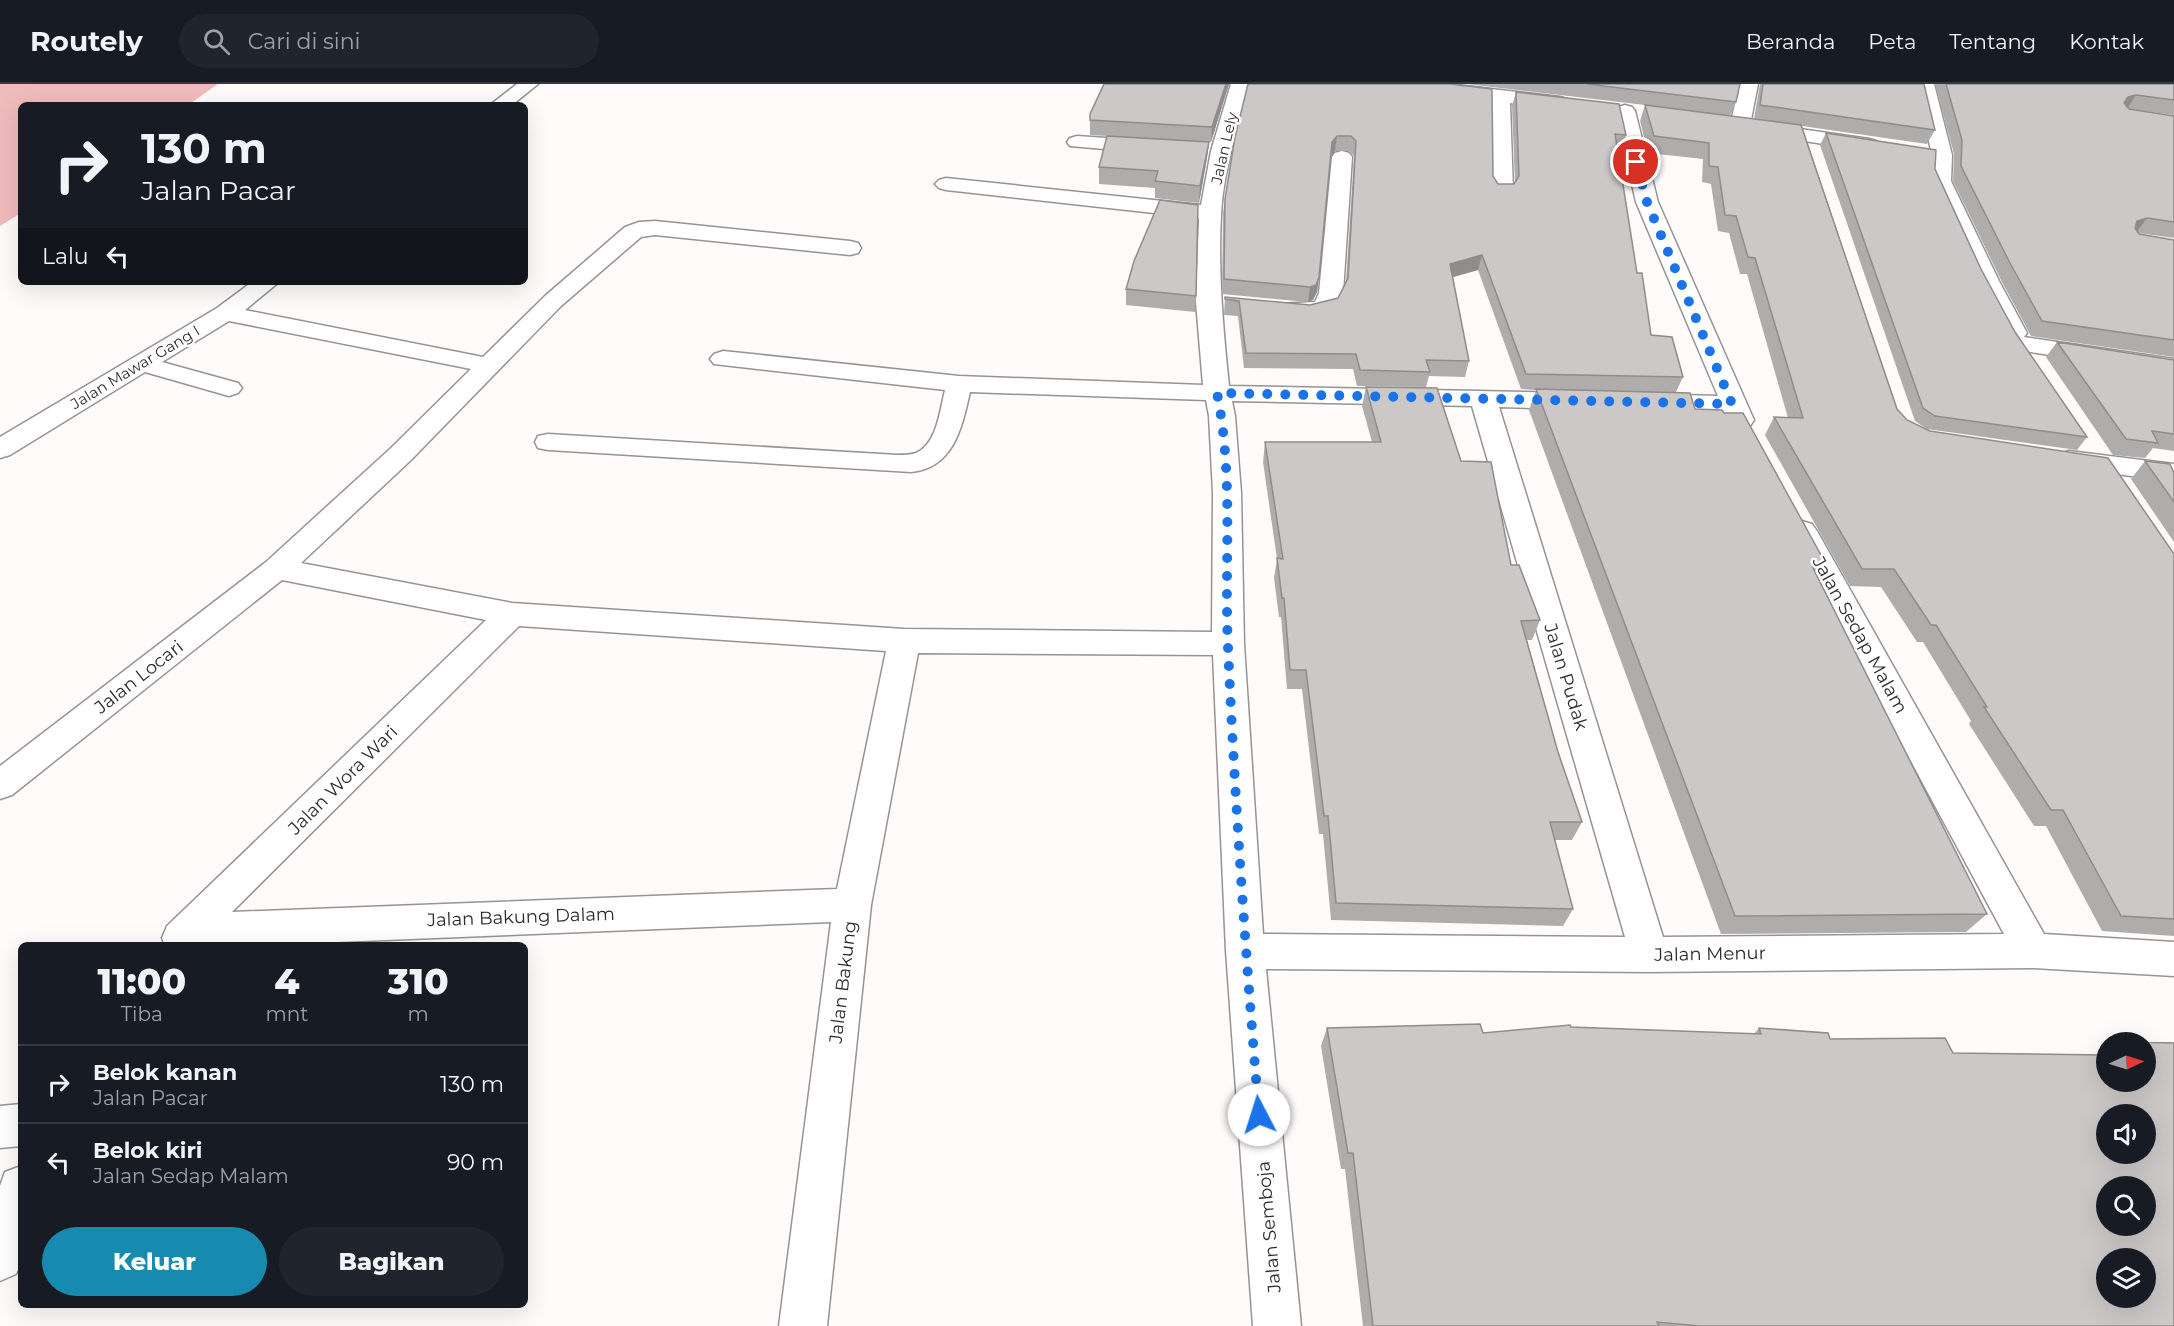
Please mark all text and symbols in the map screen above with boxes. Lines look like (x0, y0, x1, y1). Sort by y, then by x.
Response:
search box (179, 14, 599, 68)
text: Routely (30, 24, 143, 58)
icon: search (200, 25, 233, 58)
text: Cari di sini (248, 28, 361, 55)
text: Beranda (1746, 29, 1835, 54)
text: Peta (1868, 29, 1916, 54)
text: Tentang (1949, 29, 2036, 54)
text: Kontak (2069, 29, 2144, 54)
street label: Jalan Lely (1206, 109, 1242, 187)
text: 130 m (141, 122, 267, 174)
icon: right (42, 126, 120, 204)
pin (1610, 136, 1661, 187)
icon: arrive (1619, 145, 1652, 178)
text: Jalan Pacar (141, 174, 296, 207)
icon: left (101, 240, 134, 273)
text: Lalu (42, 243, 89, 270)
street label: Jalan Mawar Gang I (66, 321, 203, 414)
street label: Jalan Sedap Malam (1807, 552, 1912, 717)
street label: Jalan Pudak (1539, 620, 1593, 733)
street label: Jalan Locari (90, 636, 188, 719)
street label: Jalan Wora Wari (283, 721, 402, 840)
street label: Jalan Bakung Dalam (426, 903, 615, 931)
street label: Jalan Bakung (824, 919, 861, 1046)
street label: Jalan Menur (1653, 942, 1766, 966)
text: 11:00 (97, 959, 186, 1003)
text: 4 (274, 959, 299, 1003)
text: 310 (388, 959, 449, 1003)
text: Tiba (121, 1002, 163, 1026)
text: mnt (265, 1002, 308, 1026)
text: m (408, 1002, 429, 1026)
north arrow (2096, 1032, 2156, 1092)
map controls (2096, 1032, 2156, 1308)
text: Belok kanan (93, 1059, 237, 1086)
icon: right (42, 1068, 75, 1101)
text: 130 m (440, 1071, 504, 1098)
position arrow (1227, 1083, 1291, 1147)
text: Jalan Pacar (93, 1086, 208, 1110)
button: sound (2096, 1104, 2156, 1164)
text: Belok kiri (93, 1137, 202, 1164)
icon: left (42, 1146, 75, 1179)
text: 90 m (447, 1149, 504, 1176)
street label: Jalan Semboja (1252, 1160, 1286, 1295)
text: Jalan Sedap Malam (93, 1164, 289, 1188)
button: search (2096, 1176, 2156, 1236)
button: Keluar (42, 1227, 267, 1296)
button: Bagikan (279, 1227, 504, 1296)
button: layers (2096, 1248, 2156, 1308)

